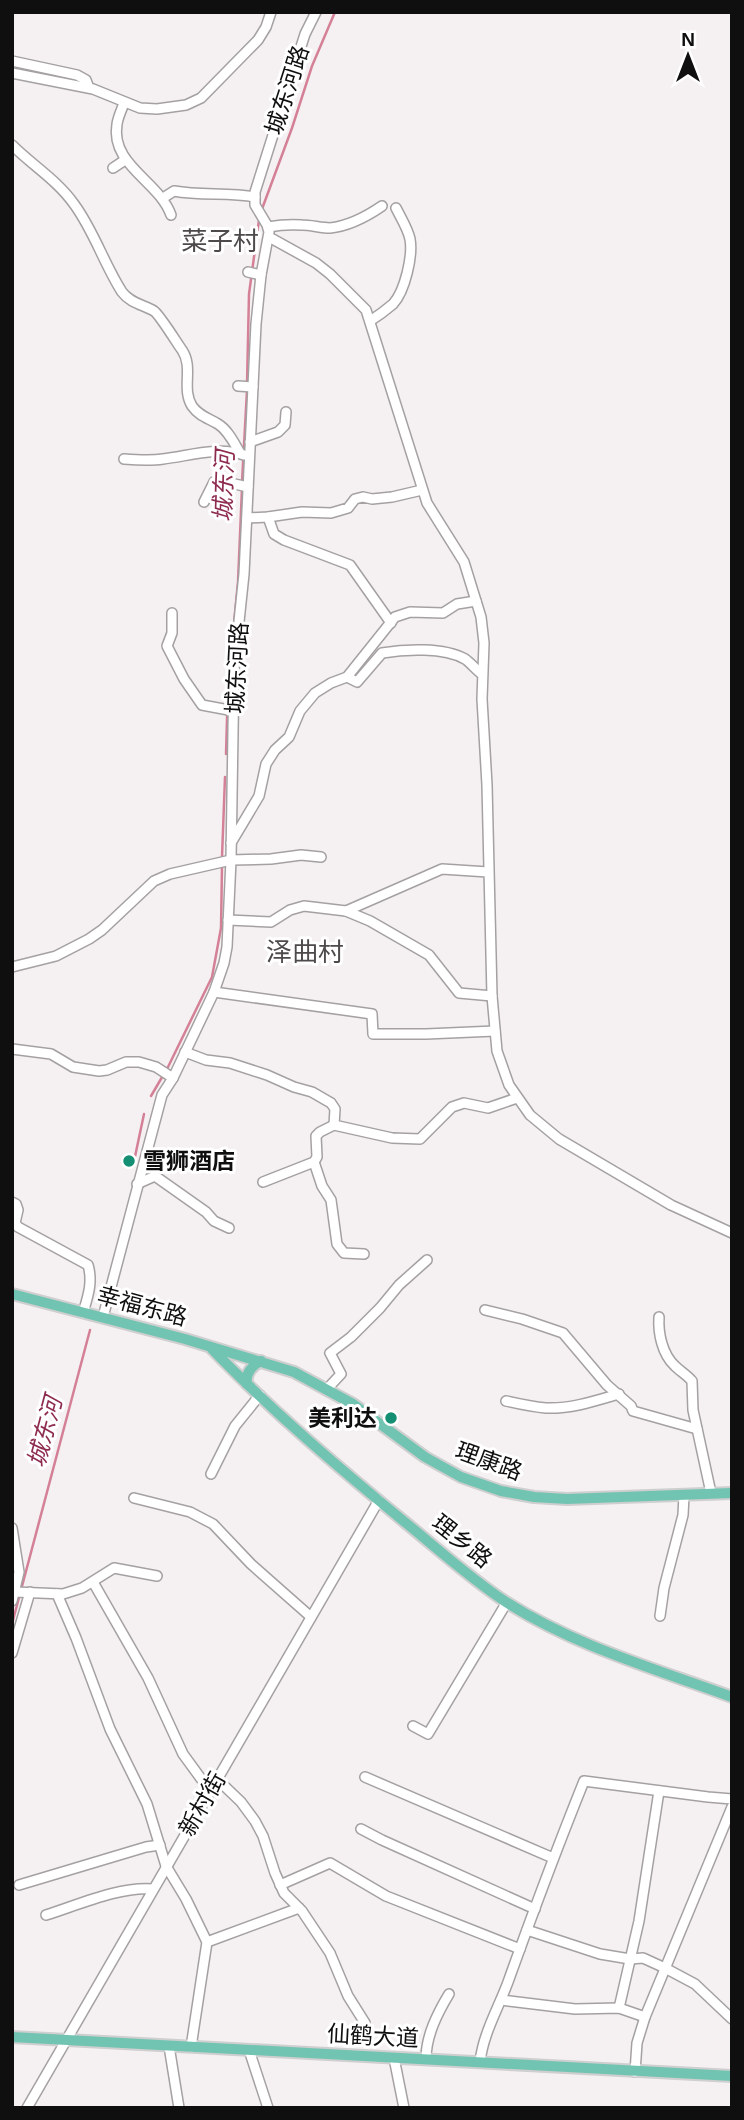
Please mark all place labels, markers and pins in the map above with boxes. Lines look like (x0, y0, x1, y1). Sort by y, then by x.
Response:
place label: 雪狮酒店 (143, 1148, 235, 1174)
marker: 雪狮酒店 (121, 1153, 137, 1169)
place label: 美利达 (308, 1405, 377, 1431)
marker: 美利达 (383, 1410, 399, 1426)

